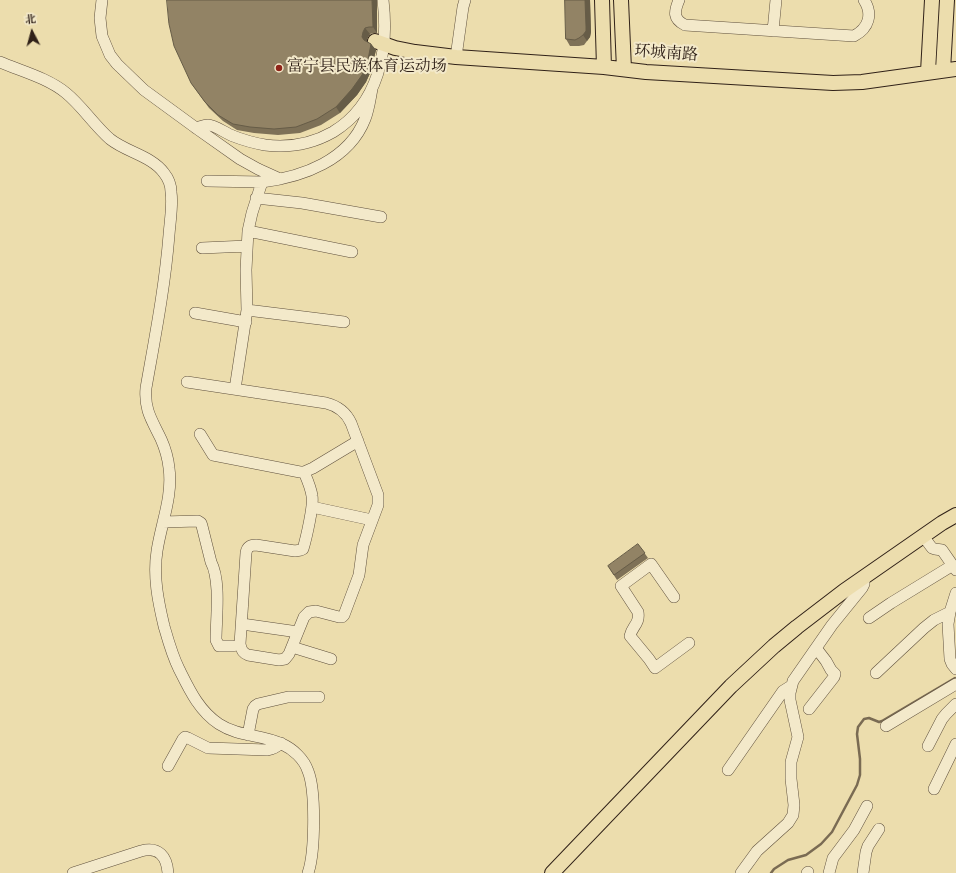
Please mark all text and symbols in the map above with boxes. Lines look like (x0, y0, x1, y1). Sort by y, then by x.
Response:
north arrow (12, 12, 52, 52)
text: 北 (24, 12, 37, 29)
street label: 环城南路 (633, 43, 699, 67)
place label: 富宁县民族体育运动场 (287, 58, 447, 78)
marker: 富宁县民族体育运动场 (274, 63, 284, 73)

